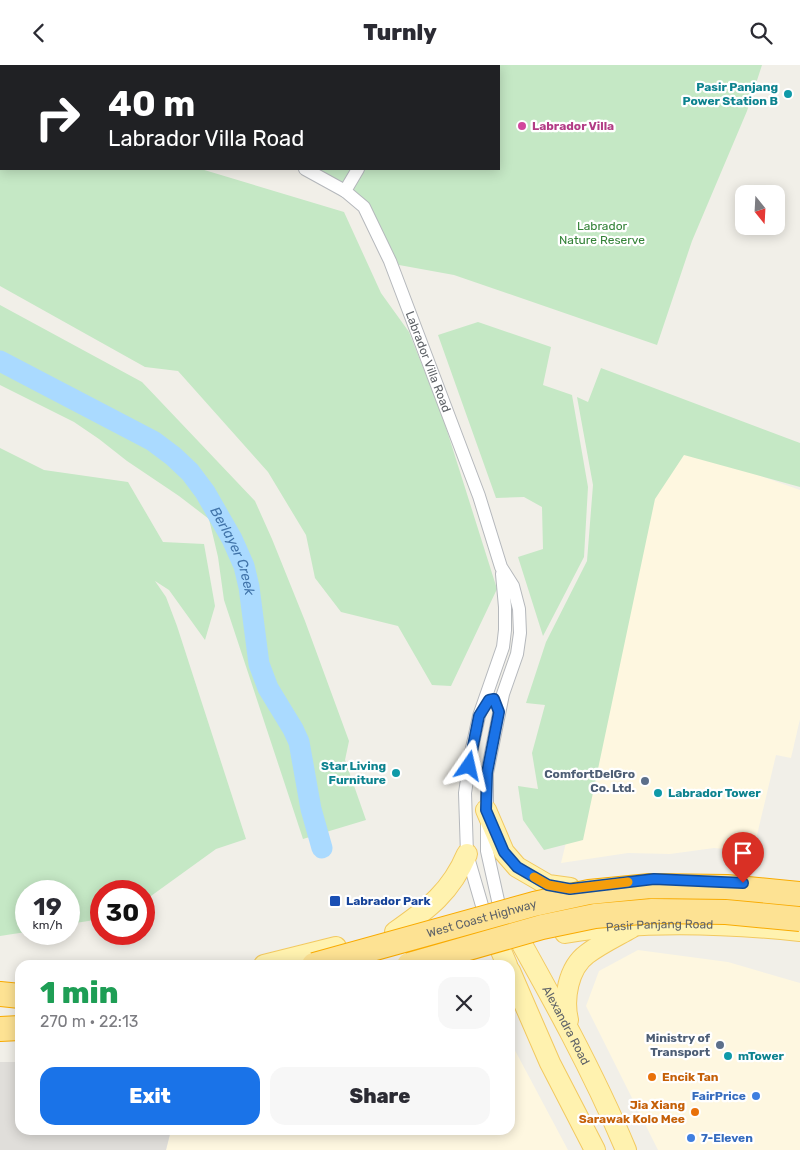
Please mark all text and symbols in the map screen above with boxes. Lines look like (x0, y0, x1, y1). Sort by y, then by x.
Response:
icon: back (25, 19, 53, 47)
text: Turnly (363, 19, 437, 46)
icon: search (747, 19, 775, 47)
place label: Pasir Panjang Power Station B (682, 80, 778, 108)
text: 40 m (108, 83, 195, 125)
icon: right (25, 85, 90, 150)
marker: Pasir Panjang Power Station B (782, 88, 794, 100)
place label: Labrador Villa (532, 119, 614, 133)
marker: Labrador Villa (516, 120, 528, 132)
text: Labrador Villa Road (108, 125, 304, 152)
north arrow (735, 185, 785, 235)
map controls (735, 185, 785, 235)
park label: Labrador Nature Reserve (559, 219, 645, 247)
street label: Labrador Villa Road (403, 309, 454, 414)
water label: Berlayer Creek (207, 504, 259, 597)
position arrow (442, 739, 494, 791)
place label: Star Living Furniture (321, 759, 386, 787)
marker: Star Living Furniture (390, 767, 402, 779)
place label: ComfortDelGro Co. Ltd. (544, 767, 635, 795)
marker: ComfortDelGro Co. Ltd. (639, 775, 651, 787)
place label: Labrador Tower (668, 786, 761, 800)
marker: Labrador Tower (652, 787, 664, 799)
pin (722, 832, 764, 883)
icon: arrive (729, 839, 757, 867)
speed limit sign: 30 (90, 880, 155, 945)
text: 19 (33, 892, 62, 921)
marker: Labrador Park (328, 894, 342, 908)
place label: Labrador Park (346, 894, 430, 908)
street label: West Coast Highway (425, 896, 539, 940)
street label: Pasir Panjang Road (605, 917, 714, 935)
text: km/h (33, 918, 62, 932)
text: 1 min (40, 975, 118, 1011)
button: close (438, 977, 490, 1029)
street label: Alexandra Road (539, 983, 593, 1067)
text: 270 m · 22:13 (40, 1012, 138, 1031)
place label: Ministry of Transport (646, 1031, 711, 1059)
marker: Ministry of Transport (714, 1039, 726, 1051)
place label: mTower (738, 1049, 785, 1063)
marker: mTower (722, 1050, 734, 1062)
button: Exit (40, 1067, 260, 1125)
button: Share (270, 1067, 490, 1125)
place label: Encik Tan (662, 1070, 719, 1084)
marker: Encik Tan (646, 1071, 658, 1083)
place label: FairPrice (692, 1089, 746, 1103)
marker: FairPrice (750, 1090, 762, 1102)
place label: Jia Xiang Sarawak Kolo Mee (579, 1098, 685, 1126)
marker: Jia Xiang Sarawak Kolo Mee (689, 1106, 701, 1118)
place label: 7-Eleven (701, 1131, 753, 1145)
marker: 7-Eleven (685, 1132, 697, 1144)

